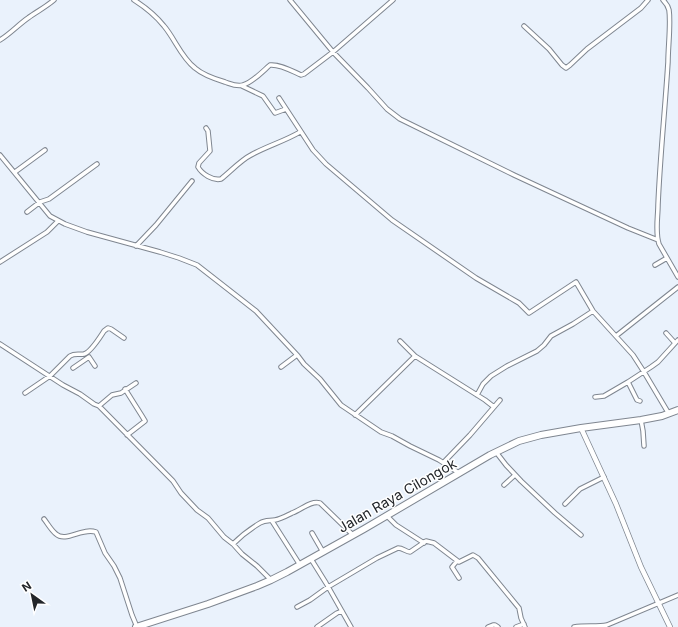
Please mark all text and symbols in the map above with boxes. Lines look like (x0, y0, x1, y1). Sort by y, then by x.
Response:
street label: Jalan Raya Cilongok (335, 454, 459, 536)
north arrow (12, 575, 52, 615)
text: N (19, 578, 34, 595)

